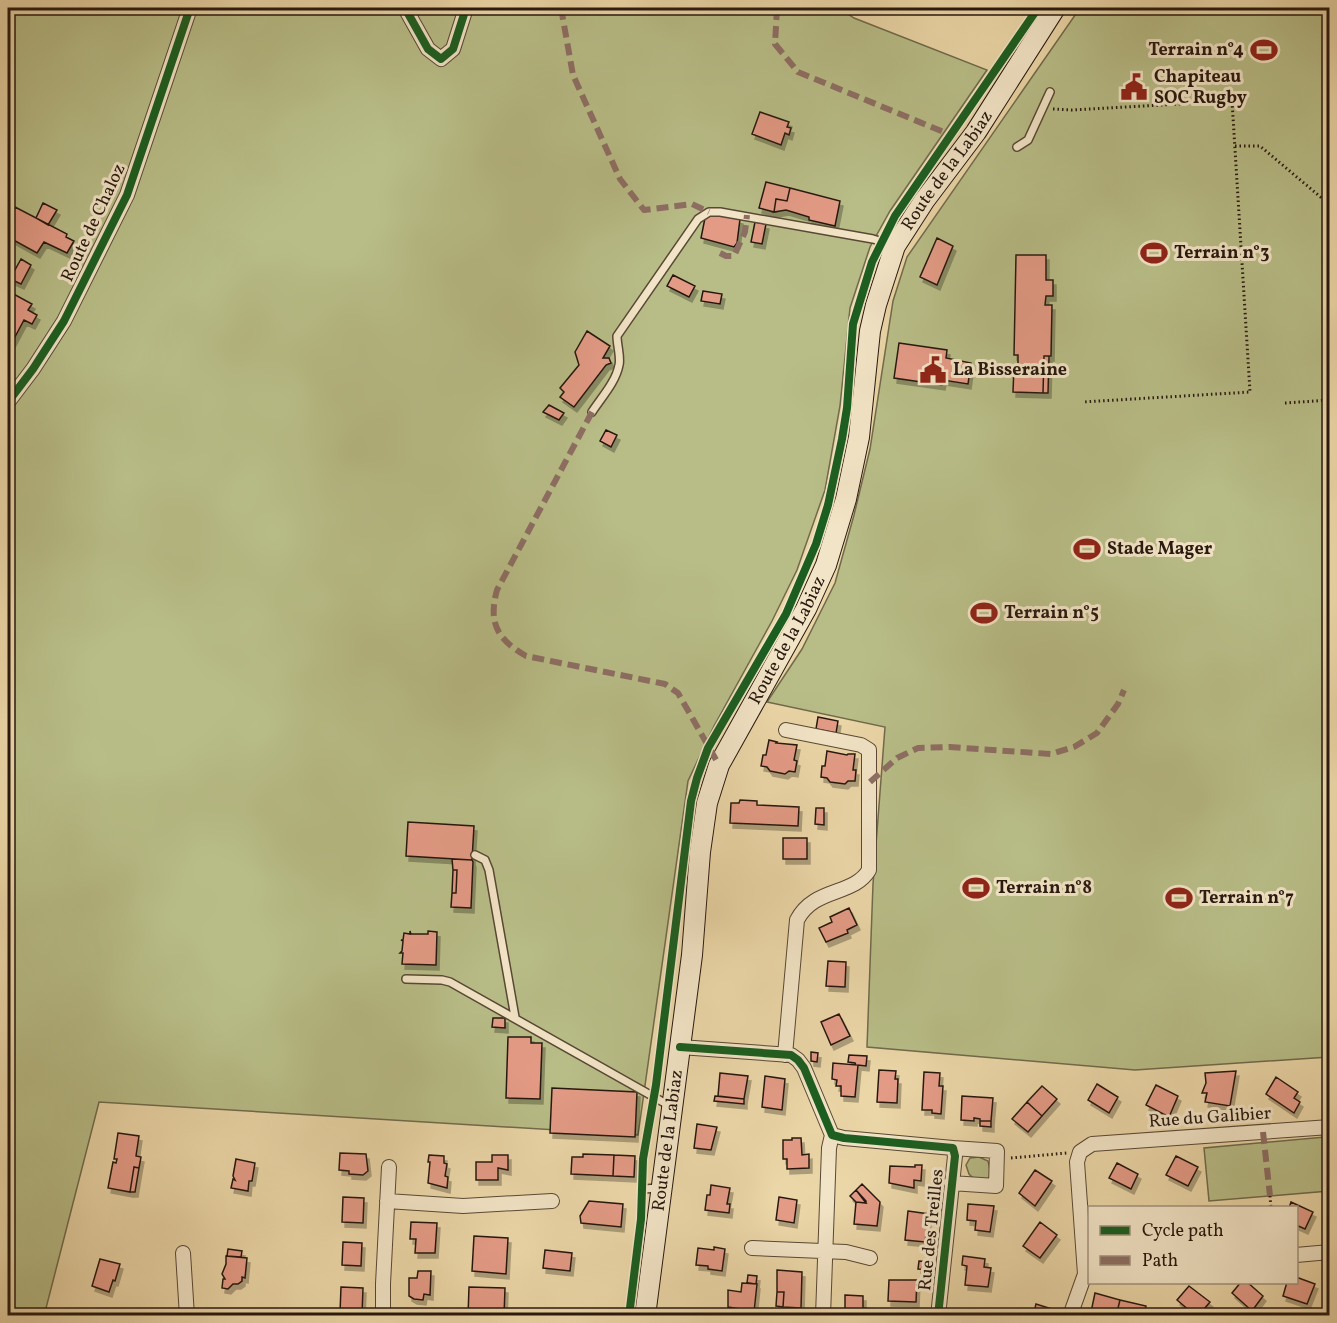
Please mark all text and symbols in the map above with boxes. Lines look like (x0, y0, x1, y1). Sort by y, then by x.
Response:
sports icon: Terrain n°4 (1249, 35, 1279, 65)
place label: Terrain n°4 (1148, 38, 1244, 63)
place label: Chapiteau SOC Rugby (1154, 65, 1247, 111)
public building icon: Chapiteau SOC Rugby (1119, 72, 1149, 102)
street label: Route de la Labiaz (896, 106, 999, 236)
street label: Route de Chaloz (56, 160, 132, 286)
sports icon: Terrain n°3 (1139, 238, 1169, 268)
place label: Terrain n°3 (1174, 241, 1269, 266)
public building icon: La Bisseraine (918, 355, 948, 385)
place label: La Bisseraine (953, 358, 1067, 383)
sports icon: Stade Mager (1072, 534, 1102, 564)
place label: Stade Mager (1107, 537, 1213, 562)
street label: Route de la Labiaz (743, 572, 832, 709)
sports icon: Terrain n°5 (969, 598, 999, 628)
place label: Terrain n°5 (1004, 601, 1099, 626)
sports icon: Terrain n°8 (961, 873, 991, 903)
place label: Terrain n°8 (996, 876, 1092, 901)
sports icon: Terrain n°7 (1164, 883, 1194, 913)
place label: Terrain n°7 (1199, 886, 1294, 911)
street label: Route de la Labiaz (646, 1068, 689, 1213)
street label: Rue du Galibier (1148, 1101, 1273, 1135)
street label: Rue des Treilles (913, 1168, 951, 1292)
legend (1088, 1206, 1298, 1284)
text: Cycle path (1142, 1219, 1224, 1244)
text: Path (1142, 1249, 1178, 1274)

